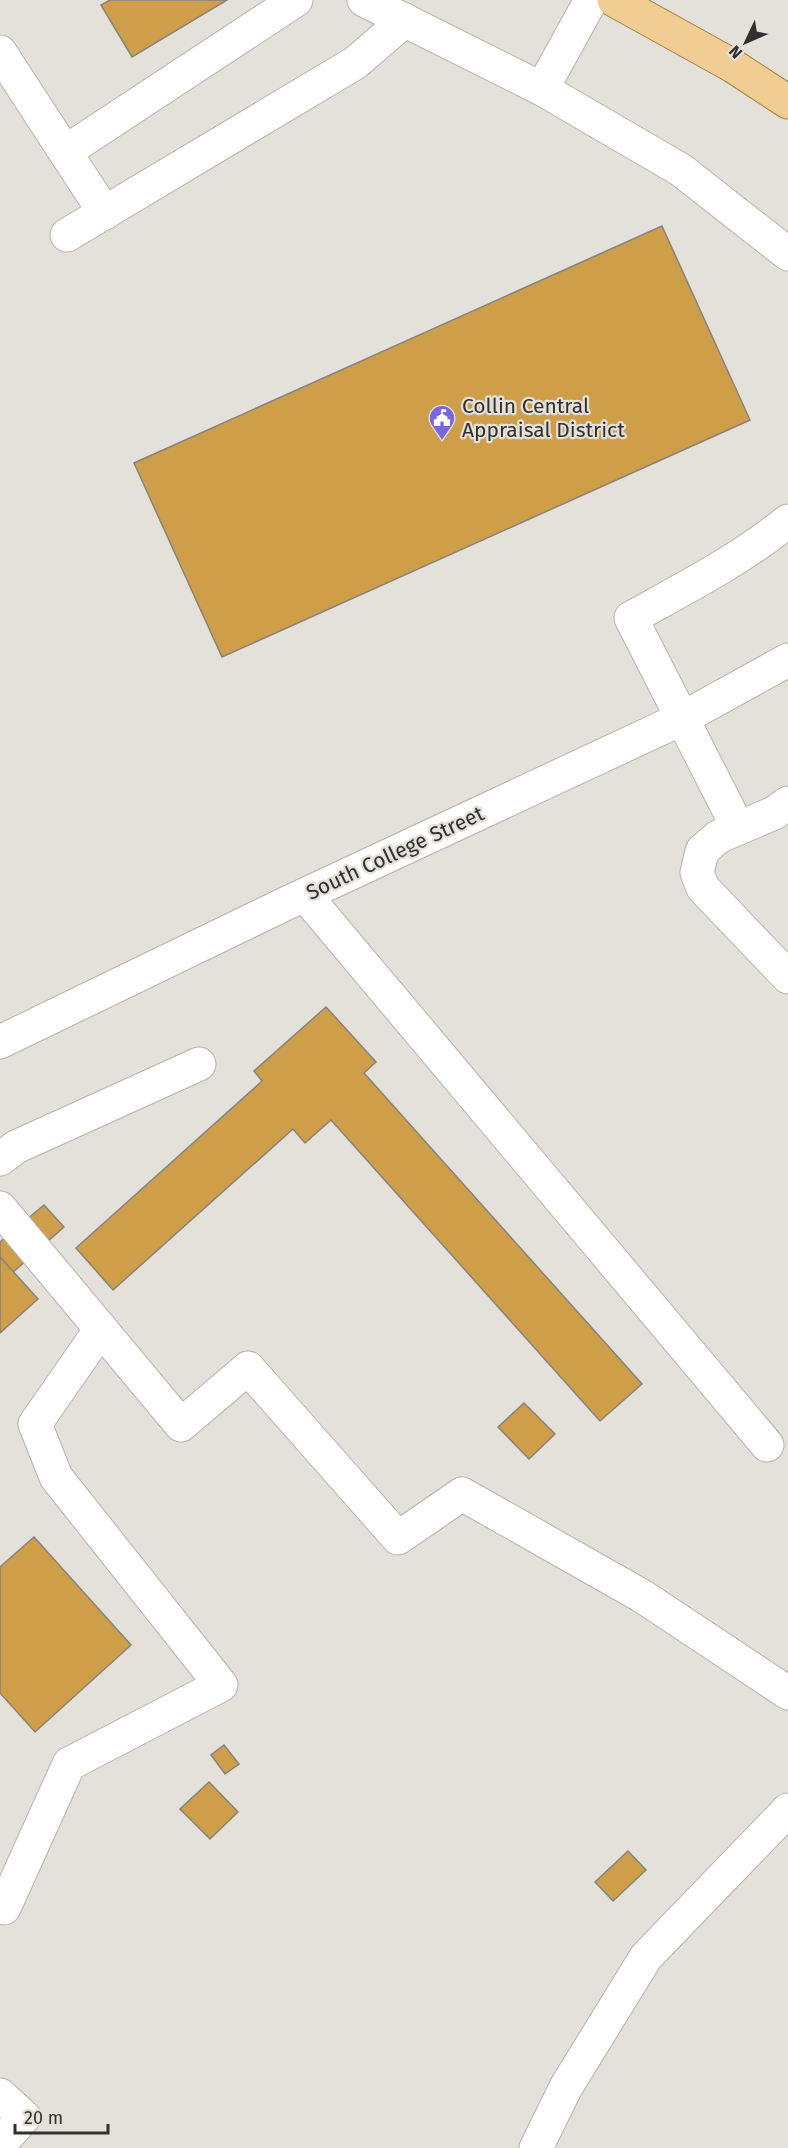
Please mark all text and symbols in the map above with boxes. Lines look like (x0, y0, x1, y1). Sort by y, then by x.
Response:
north arrow (716, 12, 776, 72)
text: N (725, 42, 746, 62)
place label: Collin Central Appraisal District (462, 393, 625, 443)
public building icon: Collin Central Appraisal District (427, 403, 457, 441)
street label: South College Street (302, 800, 488, 906)
scale bar (15, 2097, 108, 2135)
text: 20 m (24, 2107, 63, 2129)

